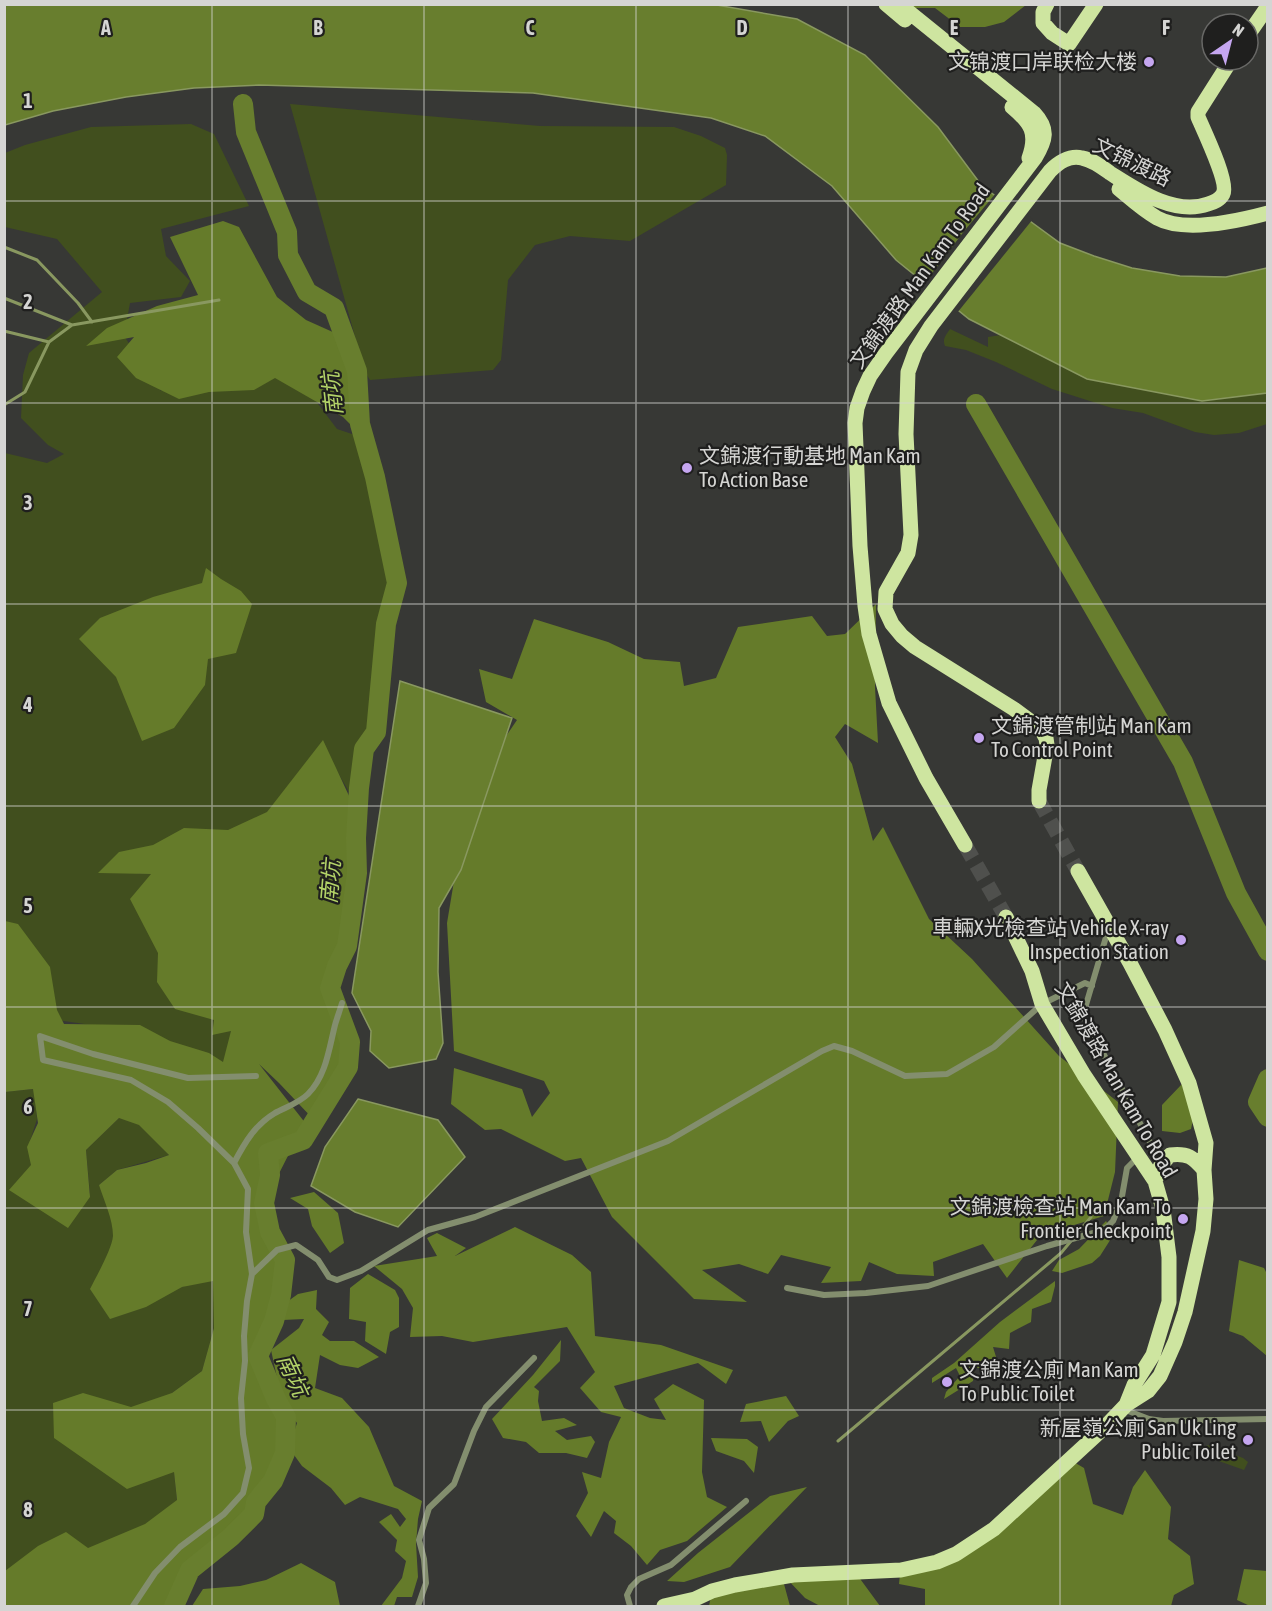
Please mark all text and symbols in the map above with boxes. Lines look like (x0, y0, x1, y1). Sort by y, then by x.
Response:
north arrow (1200, 12, 1260, 72)
text: A (100, 16, 111, 39)
text: B (313, 16, 323, 39)
text: C (526, 16, 535, 39)
text: D (736, 16, 748, 39)
text: E (950, 16, 959, 39)
text: F (1162, 16, 1170, 39)
text: N (1230, 20, 1248, 40)
place label: 文锦渡口岸联检大楼 (948, 49, 1137, 73)
marker: 文锦渡口岸联检大楼 (1142, 55, 1156, 69)
text: 1 (23, 89, 33, 112)
street label: 文锦渡路 (1089, 132, 1175, 190)
street label: 文錦渡路 Man Kam To Road (844, 178, 994, 372)
text: 2 (23, 290, 33, 313)
water label: 南坑 (316, 368, 347, 417)
place label: 文錦渡行動基地 Man Kam To Action Base (699, 443, 921, 491)
marker: 文錦渡行動基地 Man Kam To Action Base (680, 461, 694, 475)
text: 3 (23, 491, 33, 514)
text: 4 (22, 693, 33, 716)
place label: 文錦渡管制站 Man Kam To Control Point (991, 713, 1192, 761)
marker: 文錦渡管制站 Man Kam To Control Point (972, 731, 986, 745)
water label: 南坑 (315, 856, 345, 905)
text: 5 (23, 894, 33, 917)
place label: 車輛X光檢查站 Vehicle X-ray Inspection Station (932, 915, 1169, 963)
marker: 車輛X光檢查站 Vehicle X-ray Inspection Station (1174, 933, 1188, 947)
street label: 文錦渡路 Man Kam To Road (1051, 977, 1183, 1182)
text: 6 (23, 1095, 33, 1118)
place label: 文錦渡檢查站 Man Kam To Frontier Checkpoint (950, 1194, 1171, 1242)
marker: 文錦渡檢查站 Man Kam To Frontier Checkpoint (1176, 1212, 1190, 1226)
text: 7 (23, 1297, 33, 1320)
water label: 南坑 (272, 1350, 315, 1403)
place label: 文錦渡公廁 Man Kam To Public Toilet (959, 1357, 1139, 1405)
marker: 文錦渡公廁 Man Kam To Public Toilet (940, 1375, 954, 1389)
place label: 新屋嶺公廁 San Uk Ling Public Toilet (1040, 1415, 1236, 1463)
marker: 新屋嶺公廁 San Uk Ling Public Toilet (1241, 1433, 1255, 1447)
text: 8 (23, 1498, 33, 1521)

